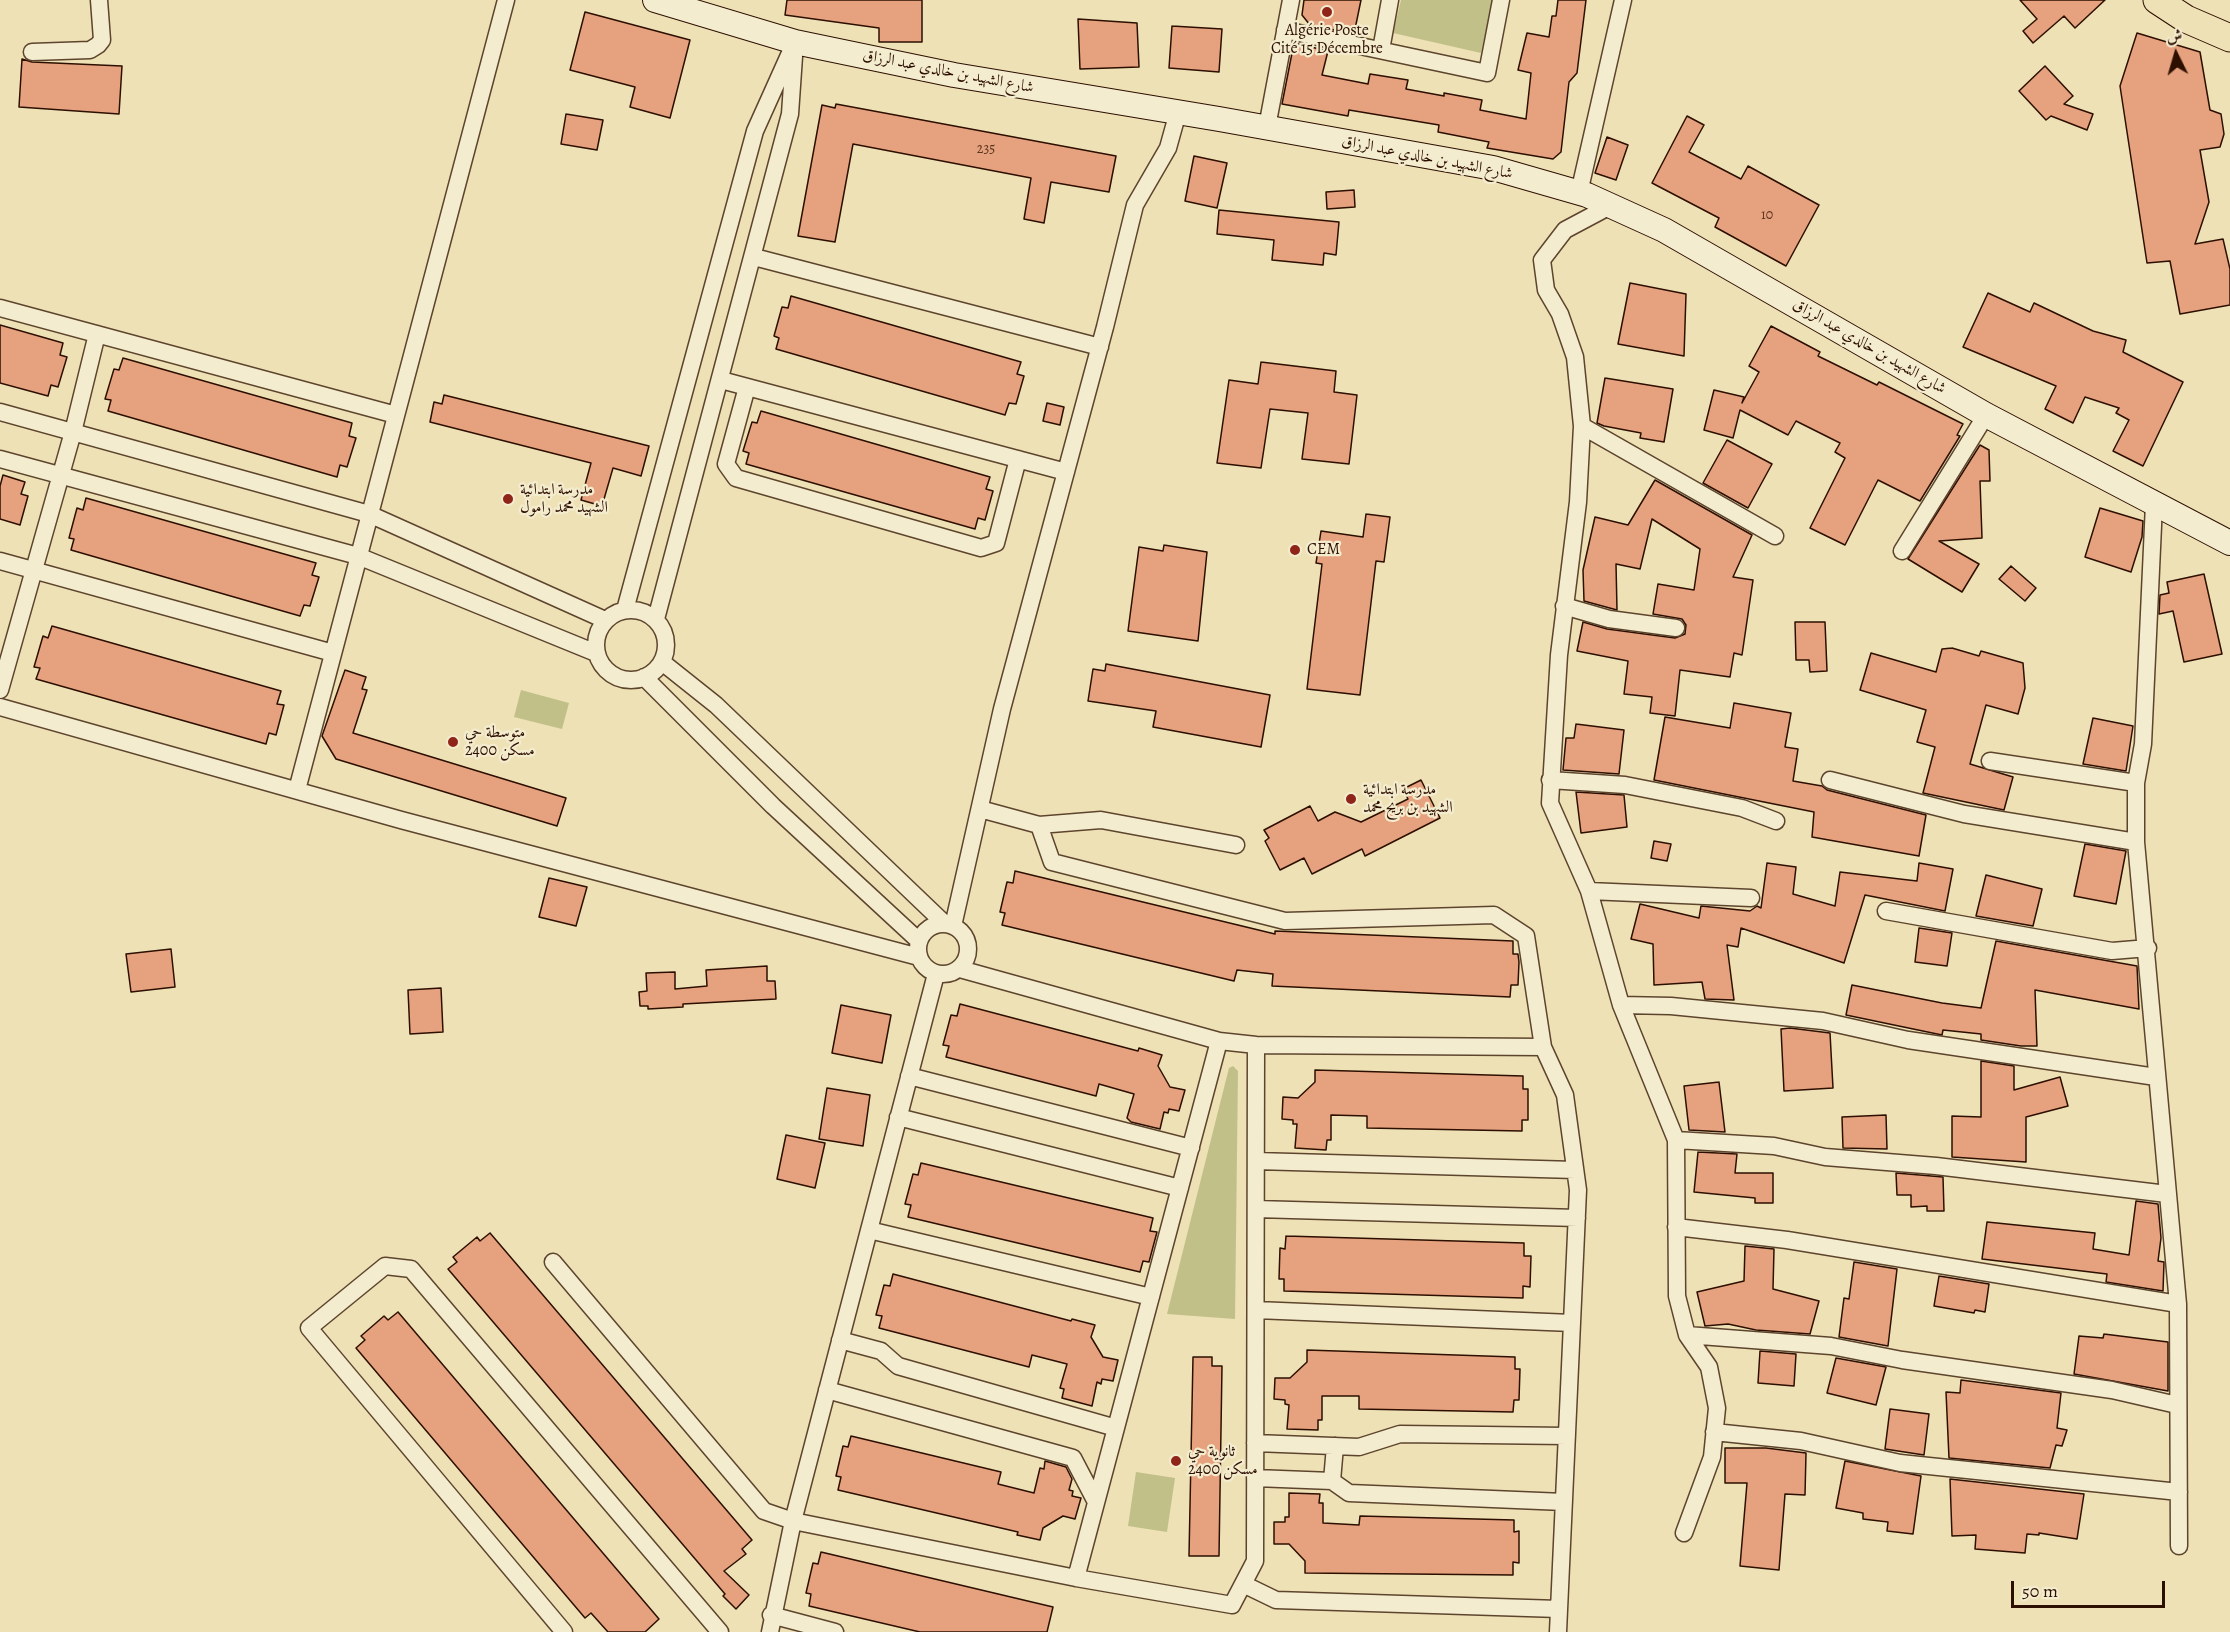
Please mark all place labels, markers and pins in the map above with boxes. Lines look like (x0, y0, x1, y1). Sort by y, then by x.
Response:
marker: Algérie Poste Cité 15 Décembre (1320, 5, 1334, 19)
place label: Algérie Poste Cité 15 Décembre (1271, 21, 1383, 59)
place label: مدرسة ابتدائية الشهيد محمد رامول (520, 480, 608, 518)
marker: مدرسة ابتدائية الشهيد محمد رامول (501, 492, 515, 506)
place label: CEM (1307, 540, 1340, 560)
marker: CEM (1288, 543, 1302, 557)
place label: متوسطة حي 2400 مسكن (465, 723, 535, 761)
marker: متوسطة حي 2400 مسكن (446, 735, 460, 749)
place label: مدرسة ابتدائية الشهيد بن بريح محمد (1363, 780, 1453, 818)
marker: مدرسة ابتدائية الشهيد بن بريح محمد (1344, 792, 1358, 806)
place label: ثانوية حي 2400 مسكن (1188, 1442, 1258, 1480)
marker: ثانوية حي 2400 مسكن (1169, 1454, 1183, 1468)

